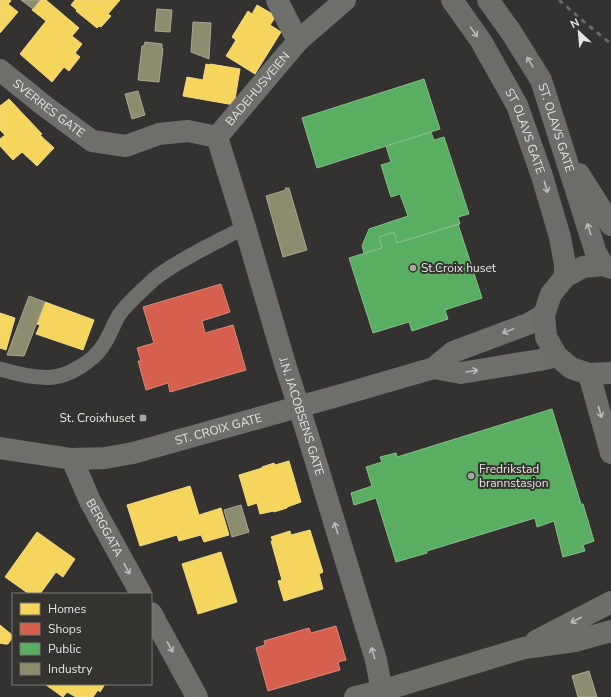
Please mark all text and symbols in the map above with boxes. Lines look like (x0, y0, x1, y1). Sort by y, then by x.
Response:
north arrow (559, 12, 599, 52)
text: N (568, 15, 582, 32)
one-way arrow (470, 26, 478, 37)
street label: BADEHUSVEIEN (222, 49, 293, 129)
one-way arrow (525, 56, 533, 68)
street label: SVERRES GATE (9, 75, 88, 141)
street label: ST. OLAVS GATE (534, 81, 578, 174)
street label: ST OLAVS GATE (501, 85, 549, 176)
one-way arrow (543, 181, 550, 194)
one-way arrow (585, 223, 592, 236)
place label: St.Croix huset (421, 260, 497, 276)
marker: St.Croix huset (408, 263, 418, 273)
one-way arrow (503, 328, 515, 336)
street label: J.N. JACOBSENS GATE (275, 354, 328, 478)
one-way arrow (465, 367, 478, 375)
one-way arrow (597, 405, 604, 418)
street label: ST. CROIX GATE (173, 409, 264, 449)
place label: St. Croixhuset (60, 410, 136, 426)
marker: St. Croixhuset (138, 413, 148, 423)
place label: Fredrikstad brannstasjon (479, 461, 549, 491)
marker: Fredrikstad brannstasjon (466, 471, 476, 481)
street label: BERGGATA (82, 496, 127, 559)
one-way arrow (332, 522, 339, 535)
one-way arrow (124, 563, 132, 575)
legend (12, 593, 152, 685)
text: Homes (48, 601, 86, 617)
one-way arrow (570, 617, 582, 624)
text: Shops (48, 621, 82, 637)
text: Public (48, 641, 82, 657)
one-way arrow (166, 641, 174, 653)
one-way arrow (369, 646, 376, 659)
text: Industry (48, 661, 93, 677)

